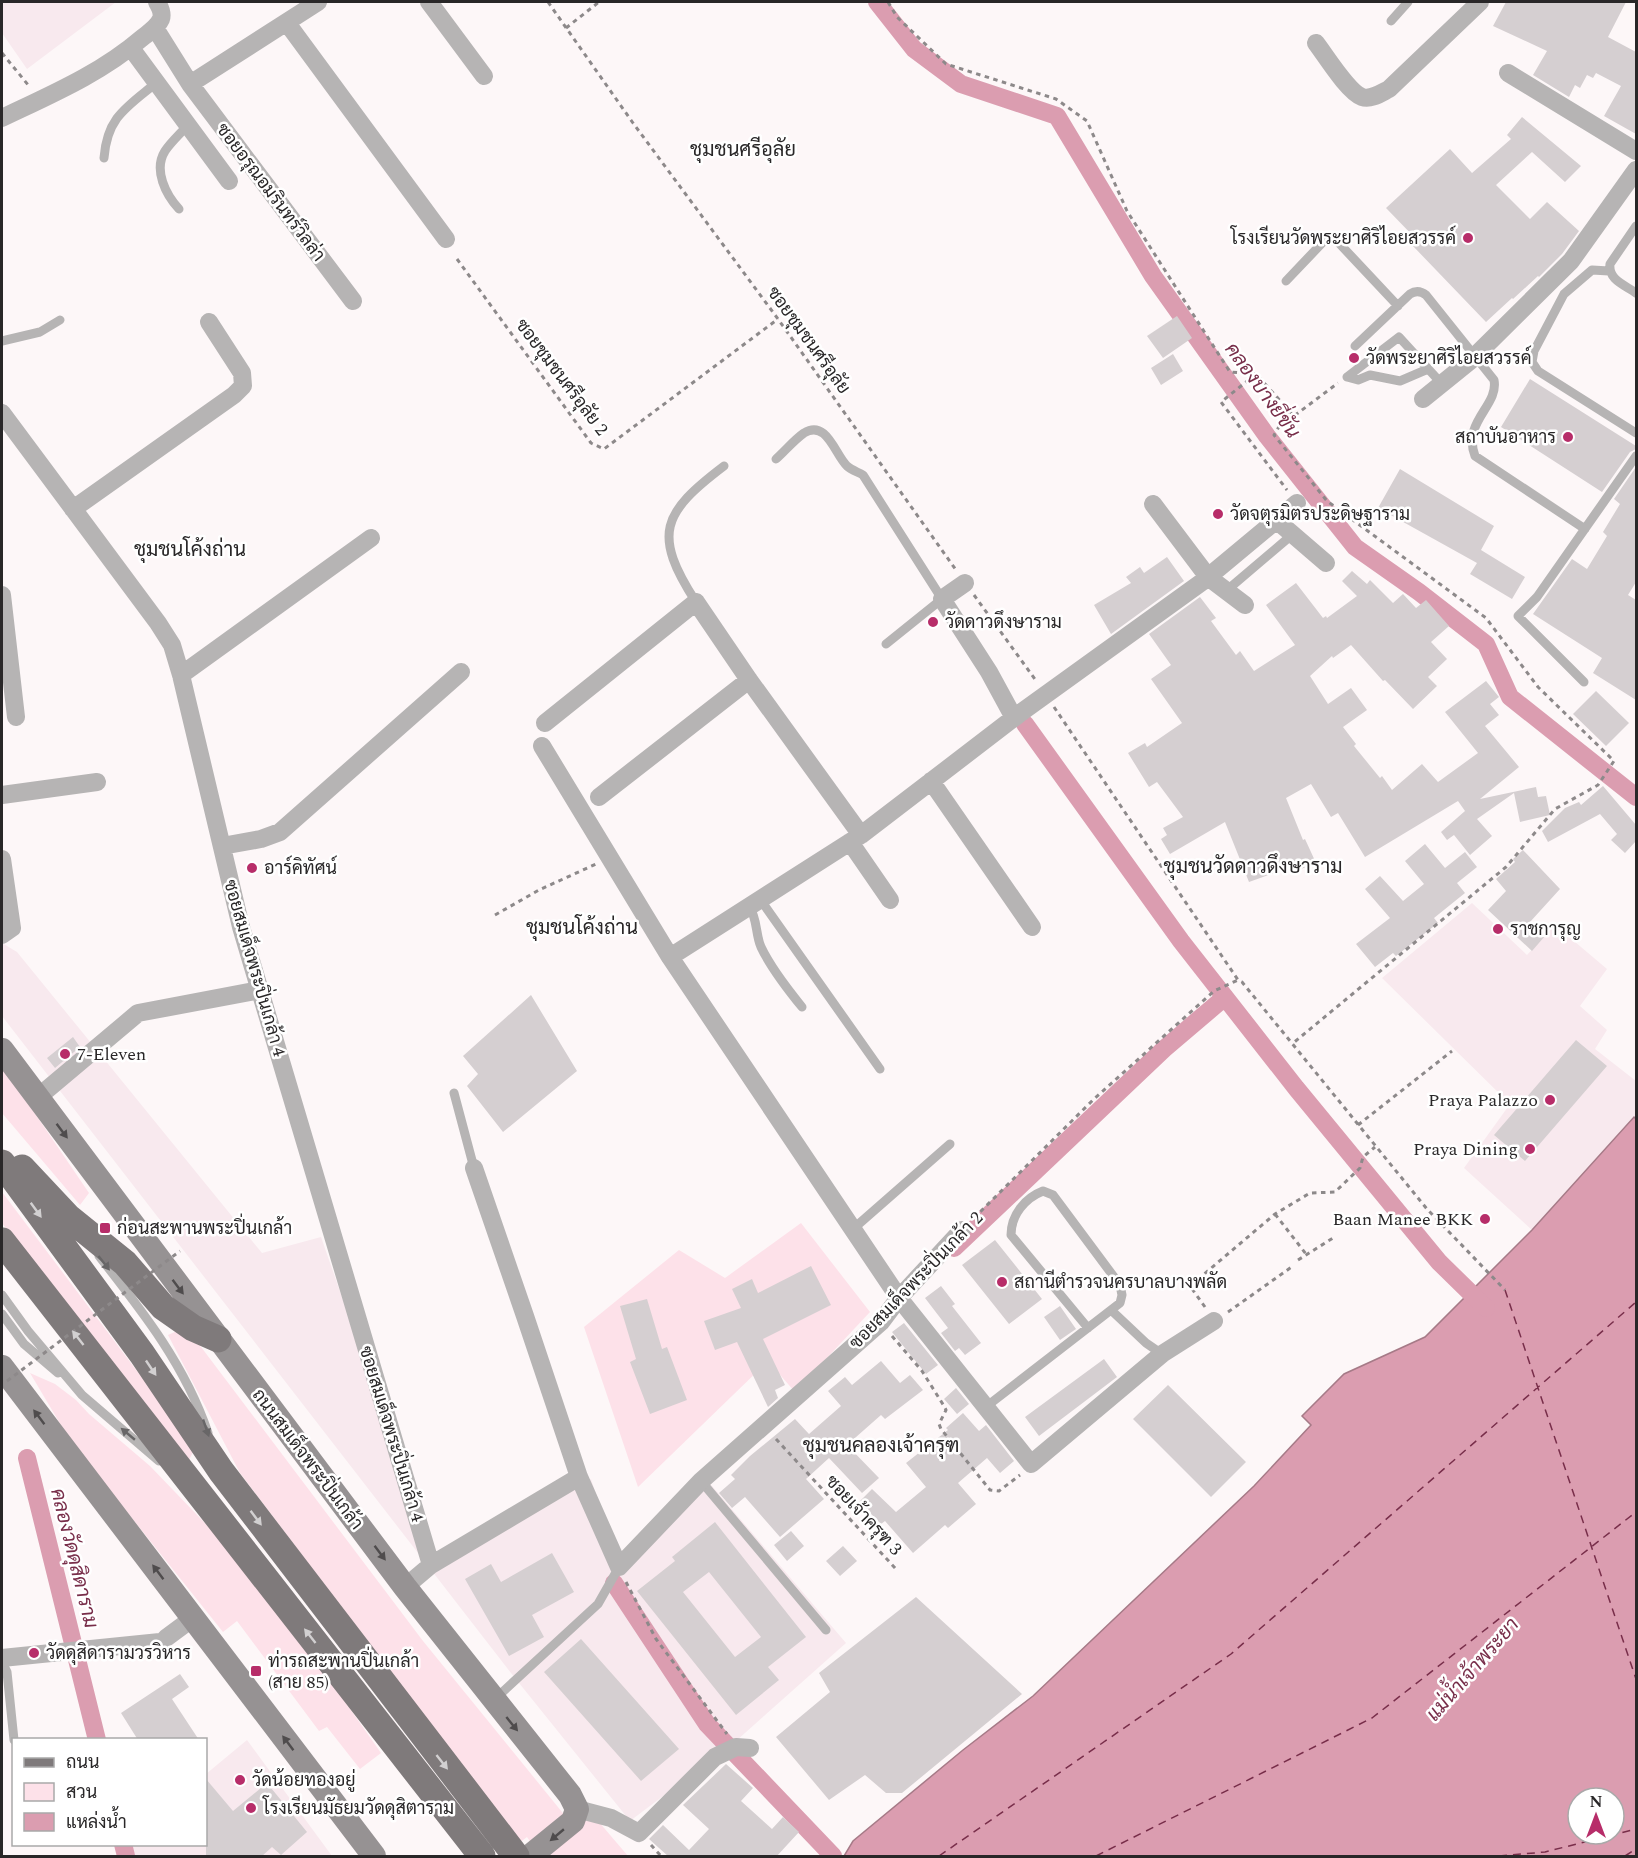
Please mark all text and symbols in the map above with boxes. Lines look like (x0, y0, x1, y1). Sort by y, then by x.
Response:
street label: ซอยอรุณอมรินทร์วิลล่า (209, 117, 332, 267)
district label: ชุมชนศรีอุลัย (690, 135, 796, 165)
place label: โรงเรียนวัดพระยาศิริไอยสวรรค์ (1230, 225, 1456, 252)
marker: โรงเรียนวัดพระยาศิริไอยสวรรค์ (1461, 231, 1475, 245)
street label: ซอยชุมชนศรีอุลัย (760, 281, 857, 400)
street label: ซอยชุมชนศรีอุลัย 2 (508, 313, 615, 442)
water label: คลองบางยี่ขัน (1217, 335, 1310, 445)
place label: วัดพระยาศิริไอยสวรรค์ (1366, 345, 1532, 372)
marker: วัดพระยาศิริไอยสวรรค์ (1347, 351, 1361, 365)
place label: สถาบันอาหาร (1455, 424, 1556, 451)
marker: สถาบันอาหาร (1561, 430, 1575, 444)
place label: วัดจตุรมิตรประดิษฐาราม (1230, 501, 1410, 528)
marker: วัดจตุรมิตรประดิษฐาราม (1211, 507, 1225, 521)
district label: ชุมชนโค้งถ่าน (134, 535, 246, 565)
place label: วัดดาวดึงษาราม (945, 609, 1062, 636)
marker: วัดดาวดึงษาราม (926, 615, 940, 629)
district label: ชุมชนวัดดาวดึงษาราม (1164, 852, 1342, 882)
place label: อาร์คิทัศน์ (264, 855, 337, 882)
marker: อาร์คิทัศน์ (245, 861, 259, 875)
street label: ซอยสมเด็จพระปิ่นเกล้า 4 (216, 876, 295, 1060)
district label: ชุมชนโค้งถ่าน (526, 913, 638, 943)
place label: ราชการุญ (1510, 916, 1581, 943)
marker: ราชการุญ (1491, 922, 1505, 936)
place label: 7-Eleven (77, 1041, 146, 1068)
marker: 7-Eleven (58, 1047, 72, 1061)
place label: Praya Palazzo (1428, 1087, 1538, 1114)
marker: Praya Palazzo (1543, 1093, 1557, 1107)
one-way arrow (55, 1123, 68, 1139)
place label: Praya Dining (1413, 1136, 1518, 1163)
marker: Praya Dining (1523, 1142, 1537, 1156)
one-way arrow (30, 1202, 42, 1218)
street label: ซอยสมเด็จพระปิ่นเกล้า 2 (842, 1204, 990, 1355)
place label: Baan Manee BKK (1332, 1206, 1473, 1233)
marker: Baan Manee BKK (1478, 1212, 1492, 1226)
place label: ก่อนสะพานพระปิ่นเกล้า (117, 1213, 292, 1242)
marker: ก่อนสะพานพระปิ่นเกล้า (98, 1221, 112, 1235)
one-way arrow (98, 1255, 111, 1271)
place label: สถานีตำรวจนครบาลบางพลัด (1014, 1269, 1227, 1296)
marker: สถานีตำรวจนครบาลบางพลัด (995, 1275, 1009, 1289)
one-way arrow (172, 1279, 184, 1295)
one-way arrow (72, 1330, 84, 1345)
street label: ซอยสมเด็จพระปิ่นเกล้า 4 (352, 1342, 433, 1526)
one-way arrow (145, 1359, 157, 1375)
street label: ถนนสมเด็จพระปิ่นเกล้า (245, 1382, 372, 1536)
one-way arrow (34, 1409, 46, 1424)
one-way arrow (202, 1419, 211, 1437)
one-way arrow (121, 1428, 136, 1441)
district label: ชุมชนคลองเจ้าครุฑ (803, 1431, 959, 1461)
street label: ซอยเจ้าครุฑ 3 (819, 1469, 908, 1562)
water label: คลองวัดดุสิดาราม (42, 1485, 106, 1631)
one-way arrow (250, 1510, 263, 1526)
one-way arrow (373, 1546, 385, 1561)
one-way arrow (152, 1564, 164, 1579)
water label: แม่น้ำเจ้าพระยา (1416, 1608, 1526, 1728)
one-way arrow (304, 1628, 317, 1644)
place label: วัดดุสิดารามวรวิหาร (46, 1640, 191, 1667)
marker: วัดดุสิดารามวรวิหาร (27, 1646, 41, 1660)
place label: ท่ารถสะพานปิ่นเกล้า (สาย 85) (268, 1646, 419, 1696)
marker: ท่ารถสะพานปิ่นเกล้า (สาย 85) (249, 1664, 263, 1678)
one-way arrow (506, 1716, 518, 1731)
one-way arrow (282, 1735, 294, 1751)
legend (12, 1738, 207, 1846)
text: ถนน (66, 1749, 99, 1776)
one-way arrow (436, 1754, 449, 1770)
place label: วัดน้อยทองอยู่ (252, 1767, 356, 1794)
marker: วัดน้อยทองอยู่ (233, 1773, 247, 1787)
text: สวน (66, 1779, 97, 1806)
north arrow (1566, 1786, 1626, 1846)
text: N (1589, 1790, 1603, 1814)
place label: โรงเรียนมัธยมวัดดุสิตาราม (262, 1795, 454, 1822)
marker: โรงเรียนมัธยมวัดดุสิตาราม (244, 1801, 258, 1815)
text: แหล่งน้ำ (66, 1806, 127, 1836)
one-way arrow (549, 1828, 565, 1841)

